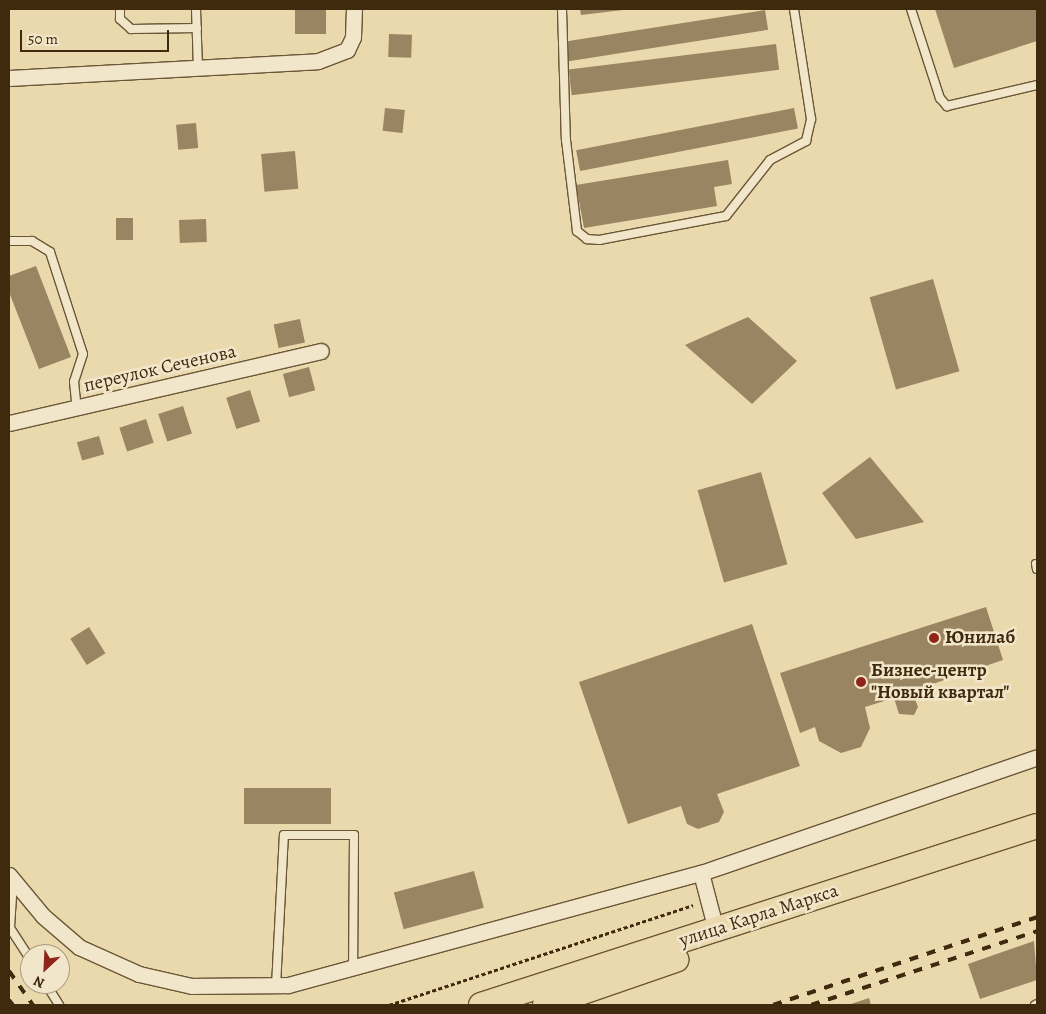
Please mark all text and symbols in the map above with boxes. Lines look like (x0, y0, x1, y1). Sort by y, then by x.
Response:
scale bar (22, 20, 171, 52)
text: 50 m (28, 29, 58, 49)
street label: переулок Сеченова (82, 340, 238, 398)
place label: Юнилаб (945, 627, 1015, 649)
marker: Юнилаб (927, 631, 941, 645)
place label: Бизнес-центр "Новый квартал" (871, 660, 1009, 704)
marker: Бизнес-центр "Новый квартал" (855, 676, 867, 688)
street label: улица Карла Маркса (677, 880, 841, 952)
north arrow (20, 944, 70, 994)
text: N (30, 971, 48, 993)

